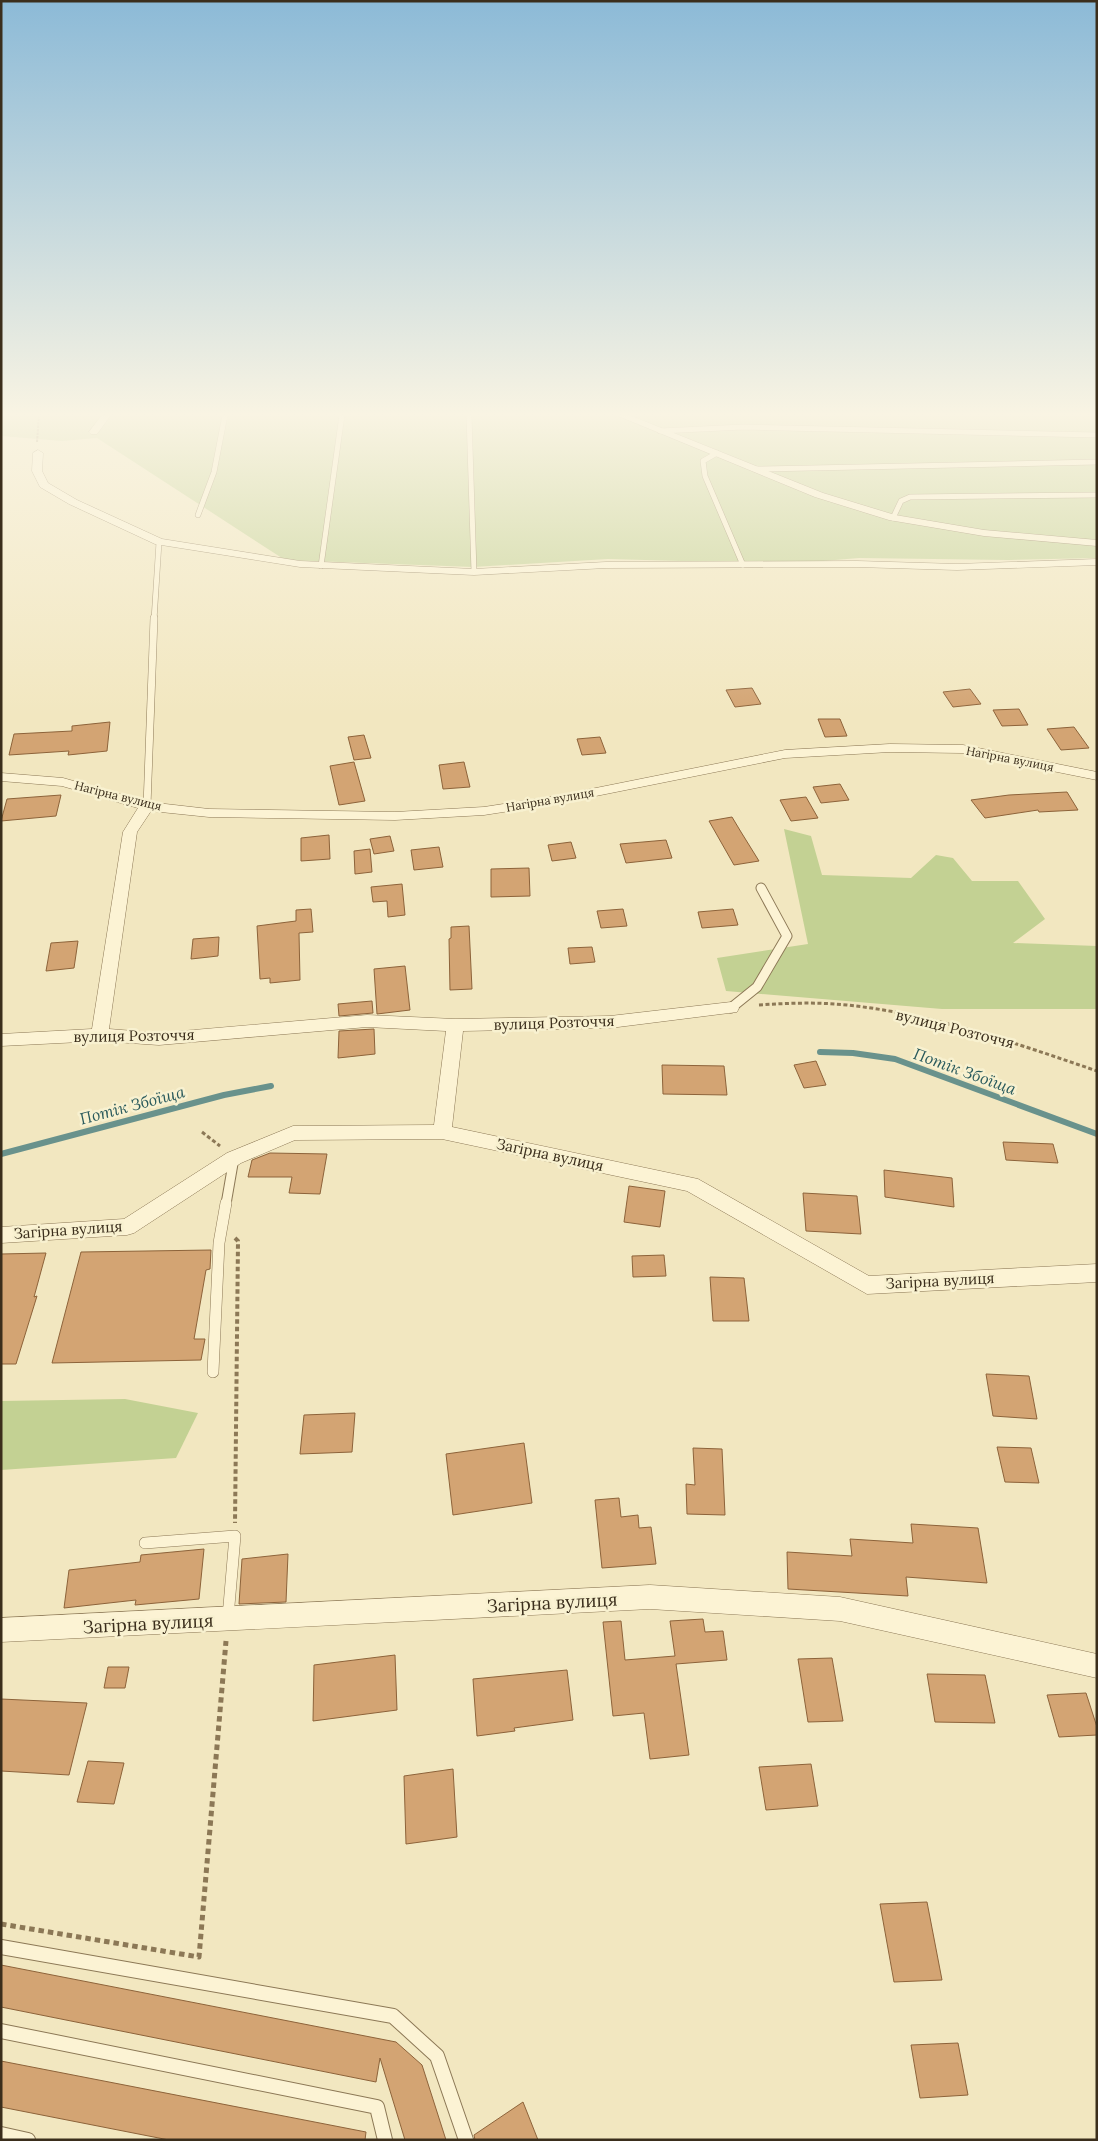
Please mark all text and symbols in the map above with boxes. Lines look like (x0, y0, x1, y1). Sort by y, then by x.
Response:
street label: Нагірна вулиця (965, 743, 1055, 774)
street label: Нагірна вулиця (73, 777, 163, 814)
street label: Нагірна вулиця (505, 784, 595, 815)
street label: вулиця Розточчя (894, 1005, 1016, 1052)
street label: вулиця Розточчя (493, 1011, 615, 1034)
street label: вулиця Розточчя (73, 1025, 195, 1046)
water label: Потік Збоїща (911, 1043, 1019, 1099)
water label: Потік Збоїща (77, 1081, 187, 1129)
street label: Загірна вулиця (495, 1134, 605, 1175)
street label: Загірна вулиця (13, 1216, 123, 1243)
street label: Загірна вулиця (885, 1268, 995, 1293)
street label: Загірна вулиця (486, 1588, 618, 1617)
street label: Загірна вулиця (82, 1609, 214, 1638)

